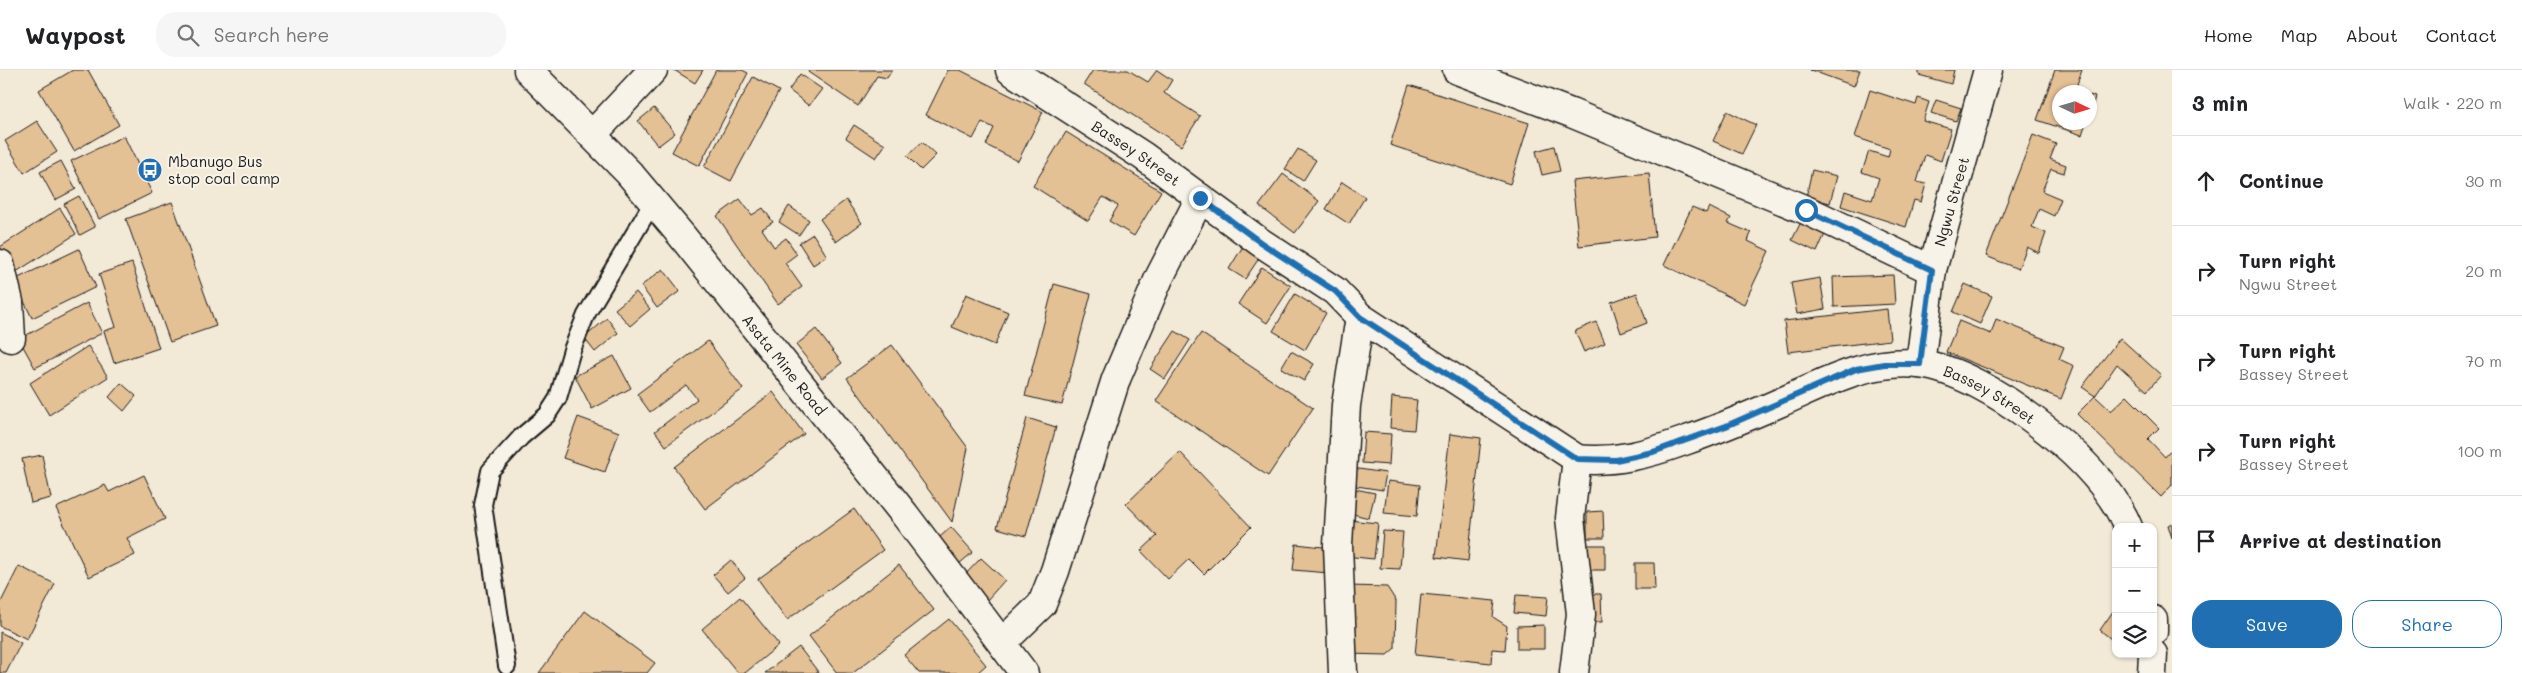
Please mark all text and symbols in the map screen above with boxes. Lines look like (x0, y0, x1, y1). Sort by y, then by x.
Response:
search box (156, 12, 506, 57)
text: Waypost (25, 19, 126, 50)
icon: search (174, 21, 202, 49)
text: Search here (214, 22, 329, 47)
text: Home (2204, 23, 2253, 47)
text: Map (2281, 23, 2317, 47)
text: About (2345, 23, 2398, 47)
text: Contact (2426, 23, 2497, 47)
north arrow (2052, 85, 2097, 130)
text: 3 min (2192, 89, 2248, 116)
text: Walk · 220 m (2403, 92, 2502, 113)
street label: Bassey Street (1088, 116, 1184, 190)
place label: Mbanugo Bus stop coal camp (168, 151, 280, 188)
street label: Ngwu Street (1929, 154, 1973, 249)
bus stop icon: Mbanugo Bus stop coal camp (137, 157, 163, 183)
icon: ahead (2192, 167, 2220, 195)
text: Continue (2239, 168, 2324, 193)
text: 30 m (2465, 170, 2502, 191)
route end (1189, 187, 1212, 210)
route start (1795, 199, 1818, 222)
text: Turn right (2239, 248, 2336, 273)
icon: right (2192, 257, 2220, 285)
text: 20 m (2465, 260, 2502, 281)
text: Ngwu Street (2239, 273, 2337, 294)
street label: Asata Mine Road (738, 310, 831, 419)
text: Turn right (2239, 338, 2336, 363)
icon: right (2192, 347, 2220, 375)
text: 70 m (2465, 350, 2502, 371)
street label: Bassey Street (1941, 360, 2040, 428)
text: Bassey Street (2239, 363, 2349, 384)
text: Turn right (2239, 428, 2336, 453)
icon: right (2192, 437, 2220, 465)
text: 100 m (2457, 440, 2502, 461)
text: Bassey Street (2239, 453, 2349, 474)
map controls (2112, 523, 2157, 658)
button: + (2112, 523, 2157, 568)
icon: arrive (2192, 527, 2220, 555)
text: Arrive at destination (2239, 528, 2442, 553)
button: − (2112, 568, 2157, 613)
button: Save (2192, 600, 2342, 648)
button: Share (2352, 600, 2502, 648)
button: layers (2112, 613, 2157, 658)

